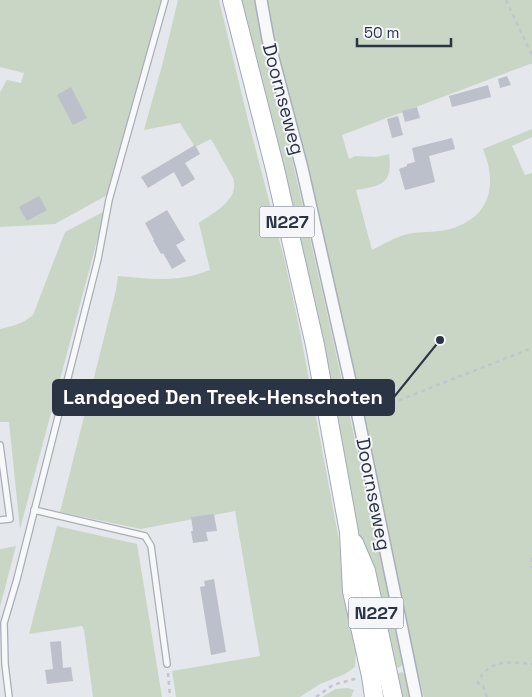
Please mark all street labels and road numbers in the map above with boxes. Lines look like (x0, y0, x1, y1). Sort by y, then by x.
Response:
street label: Doornseweg (257, 41, 310, 158)
road number: N227 (260, 206, 314, 238)
street label: Doornseweg (350, 436, 397, 553)
road number: N227 (348, 598, 404, 628)

